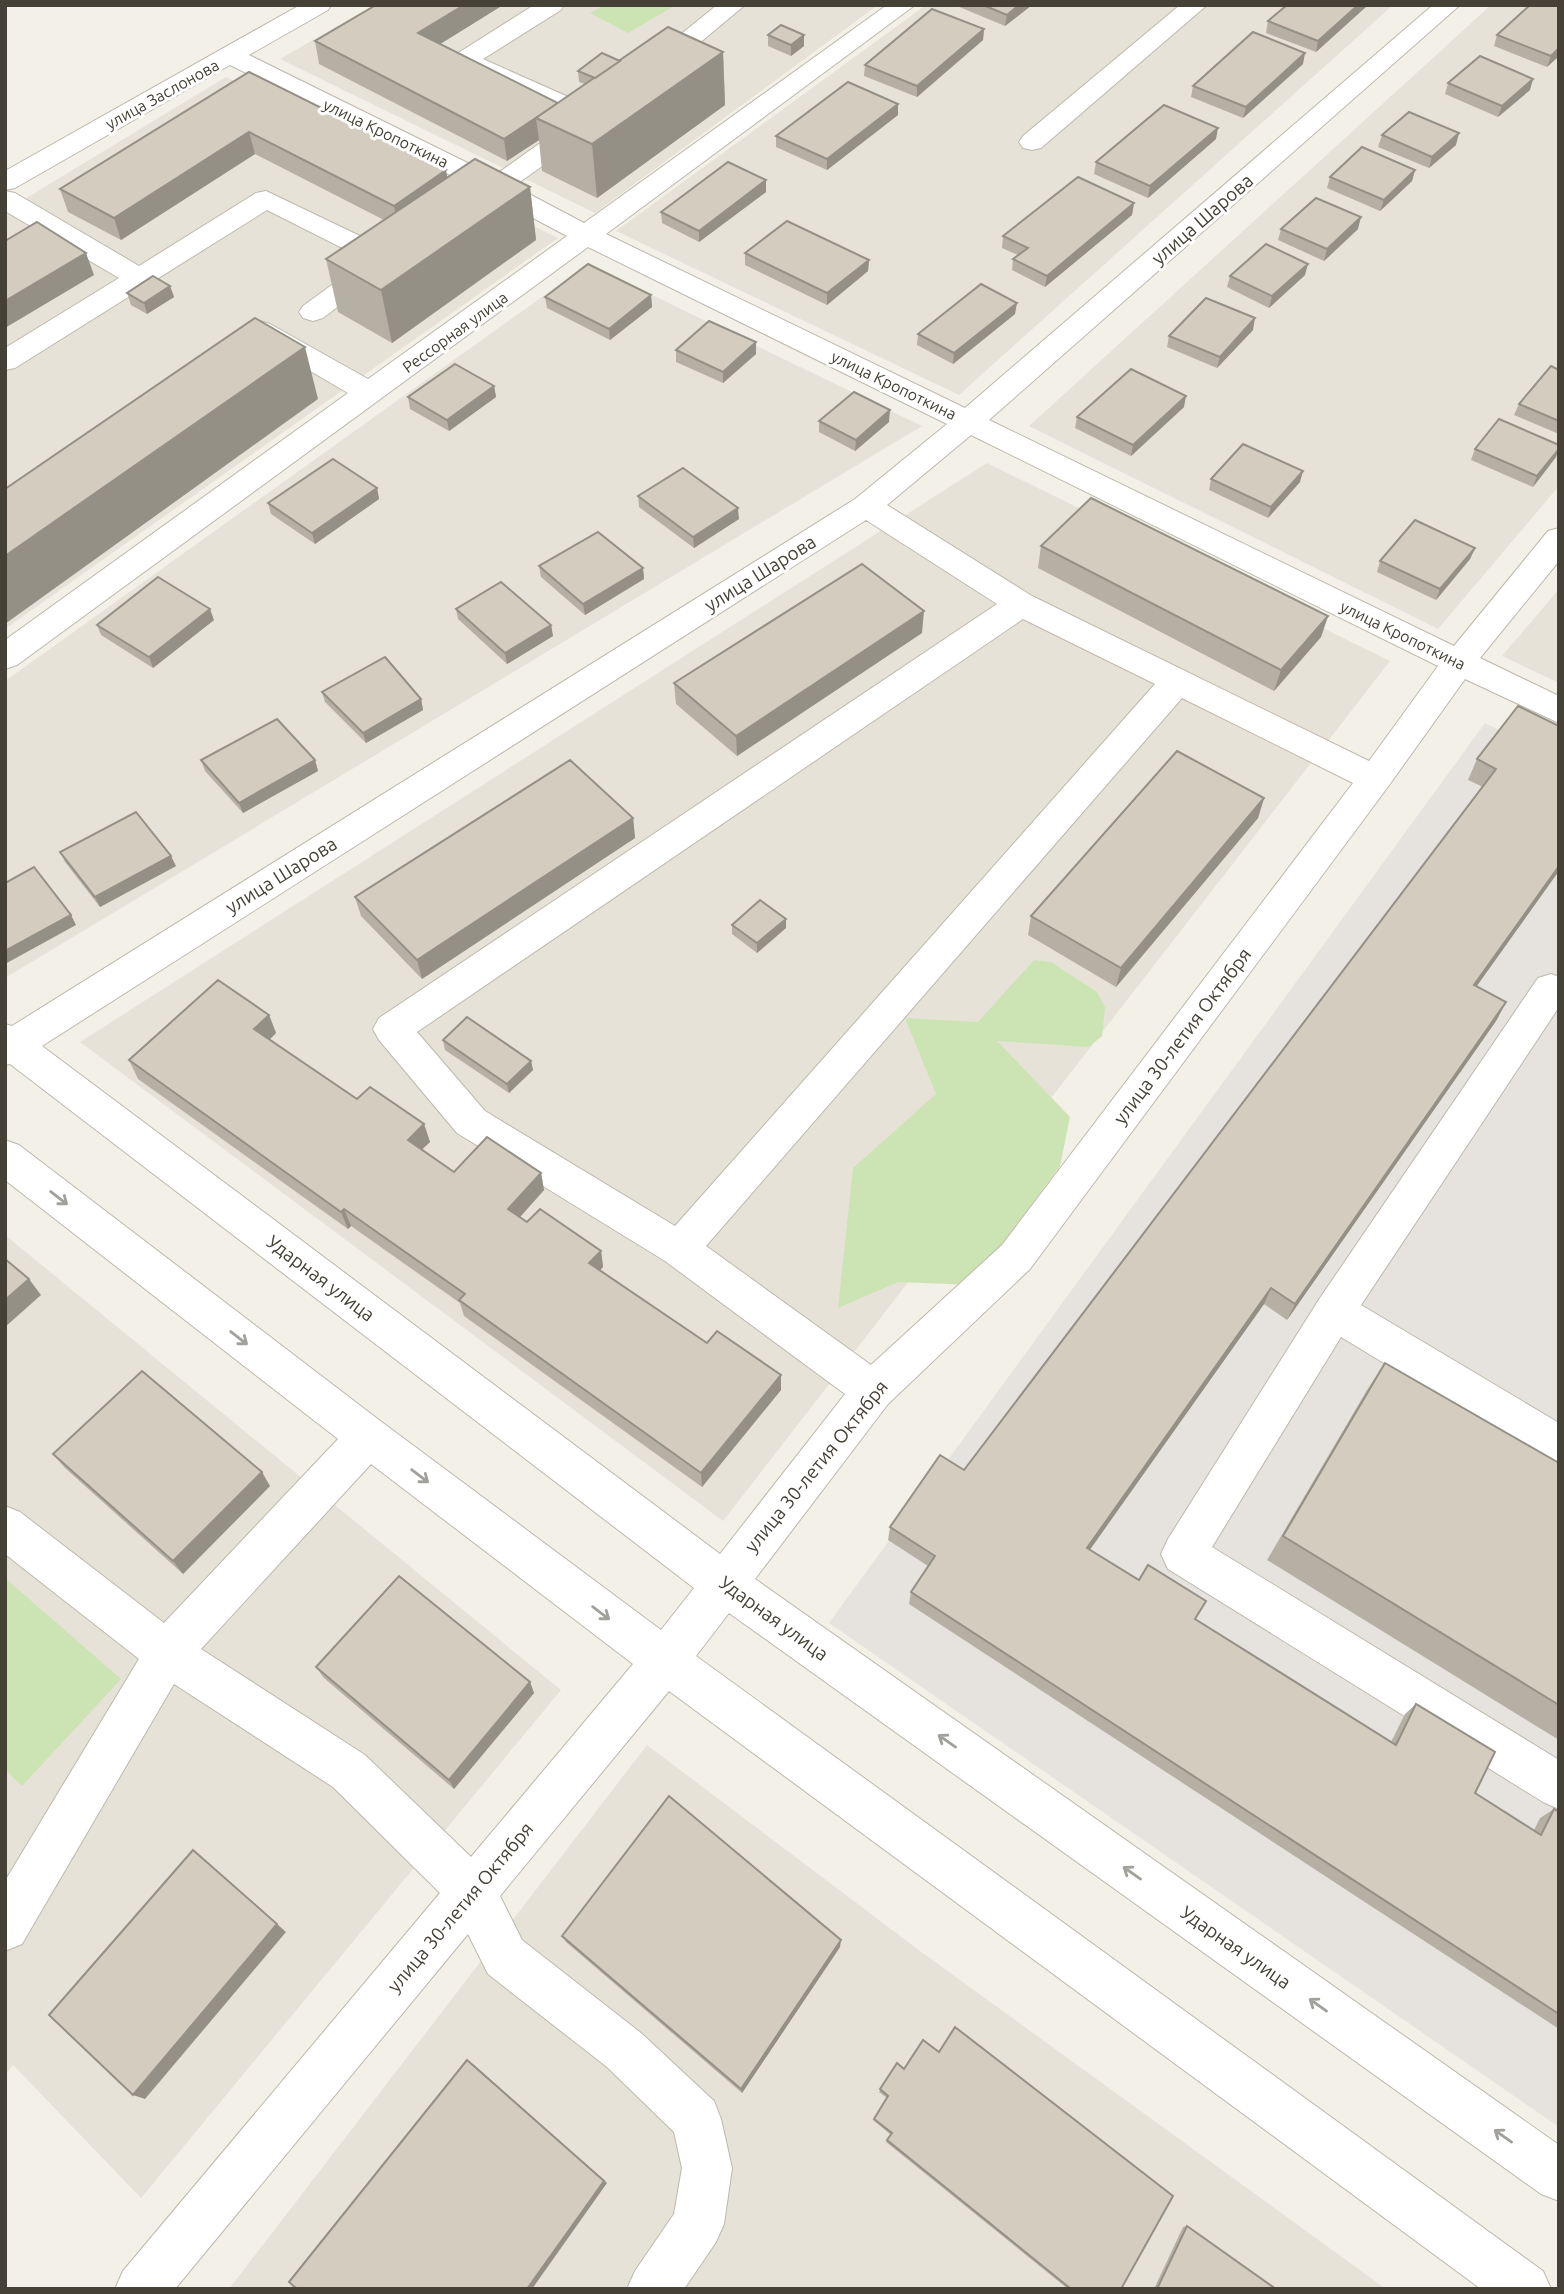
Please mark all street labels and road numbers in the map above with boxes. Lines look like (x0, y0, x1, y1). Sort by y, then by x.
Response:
street label: улица Заслонова (102, 55, 222, 133)
street label: улица Кропоткина (321, 95, 451, 171)
street label: улица Шарова (1147, 169, 1257, 269)
street label: Рессорная улица (399, 288, 511, 376)
street label: улица Кропоткина (829, 347, 959, 423)
street label: улица Шарова (700, 530, 820, 616)
street label: улица Кропоткина (1338, 597, 1468, 673)
street label: улица Шарова (221, 832, 341, 918)
street label: улица 30-летия Октября (1109, 944, 1255, 1128)
street label: Ударная улица (263, 1230, 379, 1326)
street label: улица 30-летия Октября (740, 1376, 892, 1556)
street label: Ударная улица (715, 1571, 833, 1665)
street label: улица 30-летия Октября (383, 1818, 537, 1996)
street label: Ударная улица (1177, 1901, 1295, 1993)

